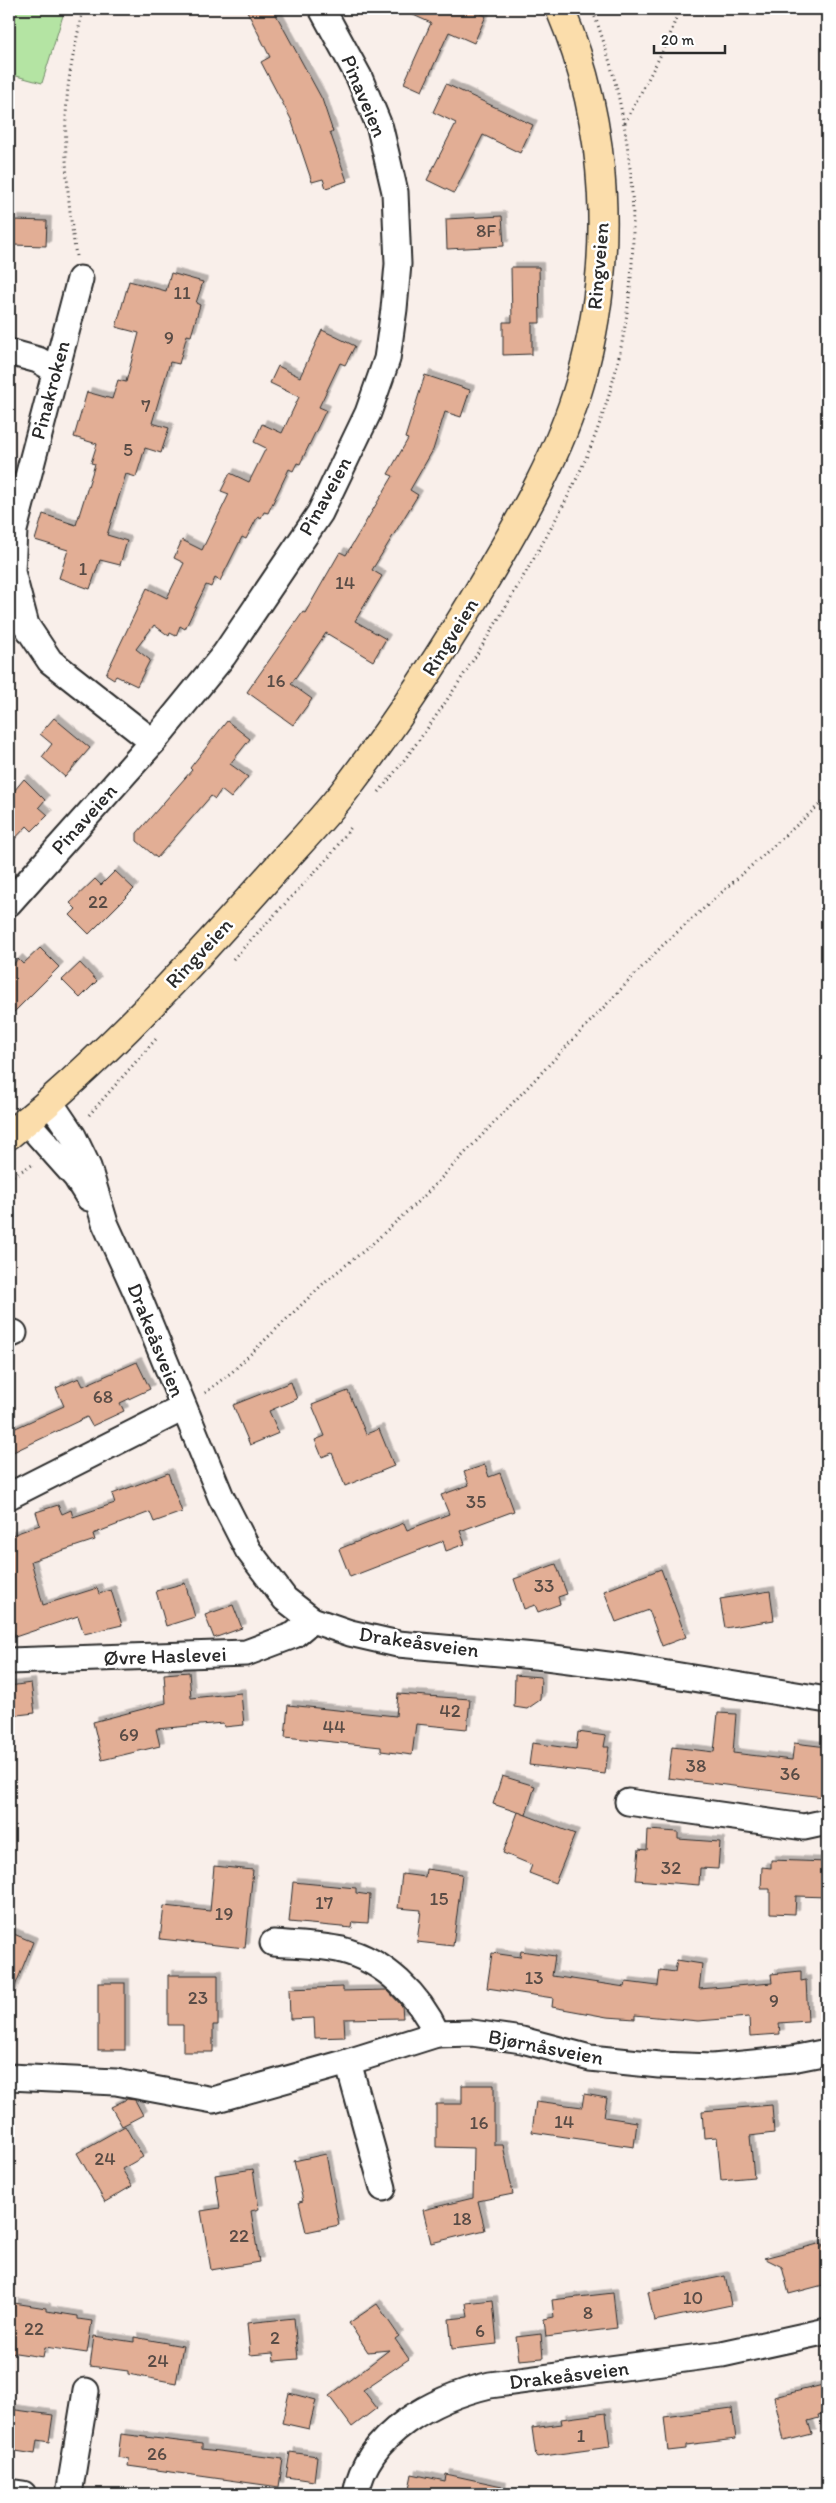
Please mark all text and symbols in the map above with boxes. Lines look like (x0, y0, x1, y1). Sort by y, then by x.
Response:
scale bar (654, 22, 725, 54)
text: 20 m (661, 31, 695, 49)
street label: Pinaveien (336, 51, 393, 141)
house number: 8F (476, 219, 496, 242)
street label: Ringveien (581, 221, 614, 311)
house number: 11 (173, 281, 191, 304)
house number: 9 (164, 326, 174, 349)
street label: Pinakroken (24, 338, 75, 442)
house number: 7 (141, 394, 151, 417)
house number: 5 (123, 438, 133, 461)
street label: Pinaveien (293, 452, 357, 540)
house number: 1 (79, 557, 88, 580)
house number: 14 (335, 571, 355, 594)
street label: Ringveien (416, 593, 483, 680)
house number: 16 (267, 669, 285, 692)
street label: Pinaveien (45, 778, 122, 859)
house number: 22 (88, 890, 108, 913)
street label: Ringveien (160, 912, 238, 993)
street label: Drakeåsveien (122, 1279, 191, 1400)
house number: 68 (93, 1385, 113, 1408)
house number: 35 (466, 1490, 486, 1513)
house number: 33 (534, 1574, 554, 1597)
street label: Drakeåsveien (358, 1621, 481, 1662)
street label: Øvre Haslevei (103, 1641, 227, 1670)
house number: 42 (439, 1699, 461, 1722)
house number: 44 (323, 1715, 345, 1738)
house number: 69 (119, 1723, 139, 1746)
house number: 38 (686, 1754, 706, 1777)
house number: 36 (780, 1762, 800, 1785)
house number: 32 (661, 1856, 681, 1879)
house number: 15 (430, 1887, 448, 1910)
house number: 17 (315, 1891, 333, 1914)
house number: 19 (215, 1902, 233, 1925)
house number: 13 (524, 1966, 544, 1989)
house number: 23 (188, 1986, 208, 2009)
house number: 9 (769, 1989, 779, 2012)
street label: Bjørnåsveien (486, 2023, 606, 2070)
house number: 14 (554, 2110, 574, 2133)
house number: 16 (470, 2111, 488, 2134)
house number: 24 (94, 2147, 116, 2170)
house number: 18 (452, 2207, 472, 2230)
house number: 22 (229, 2224, 249, 2247)
house number: 10 (683, 2286, 703, 2309)
house number: 8 (583, 2301, 593, 2324)
house number: 22 (24, 2317, 44, 2340)
house number: 6 (475, 2319, 485, 2342)
house number: 2 (270, 2326, 280, 2349)
house number: 24 (147, 2349, 169, 2372)
street label: Drakeåsveien (508, 2355, 630, 2394)
house number: 1 (577, 2424, 586, 2447)
house number: 26 (147, 2442, 167, 2465)

